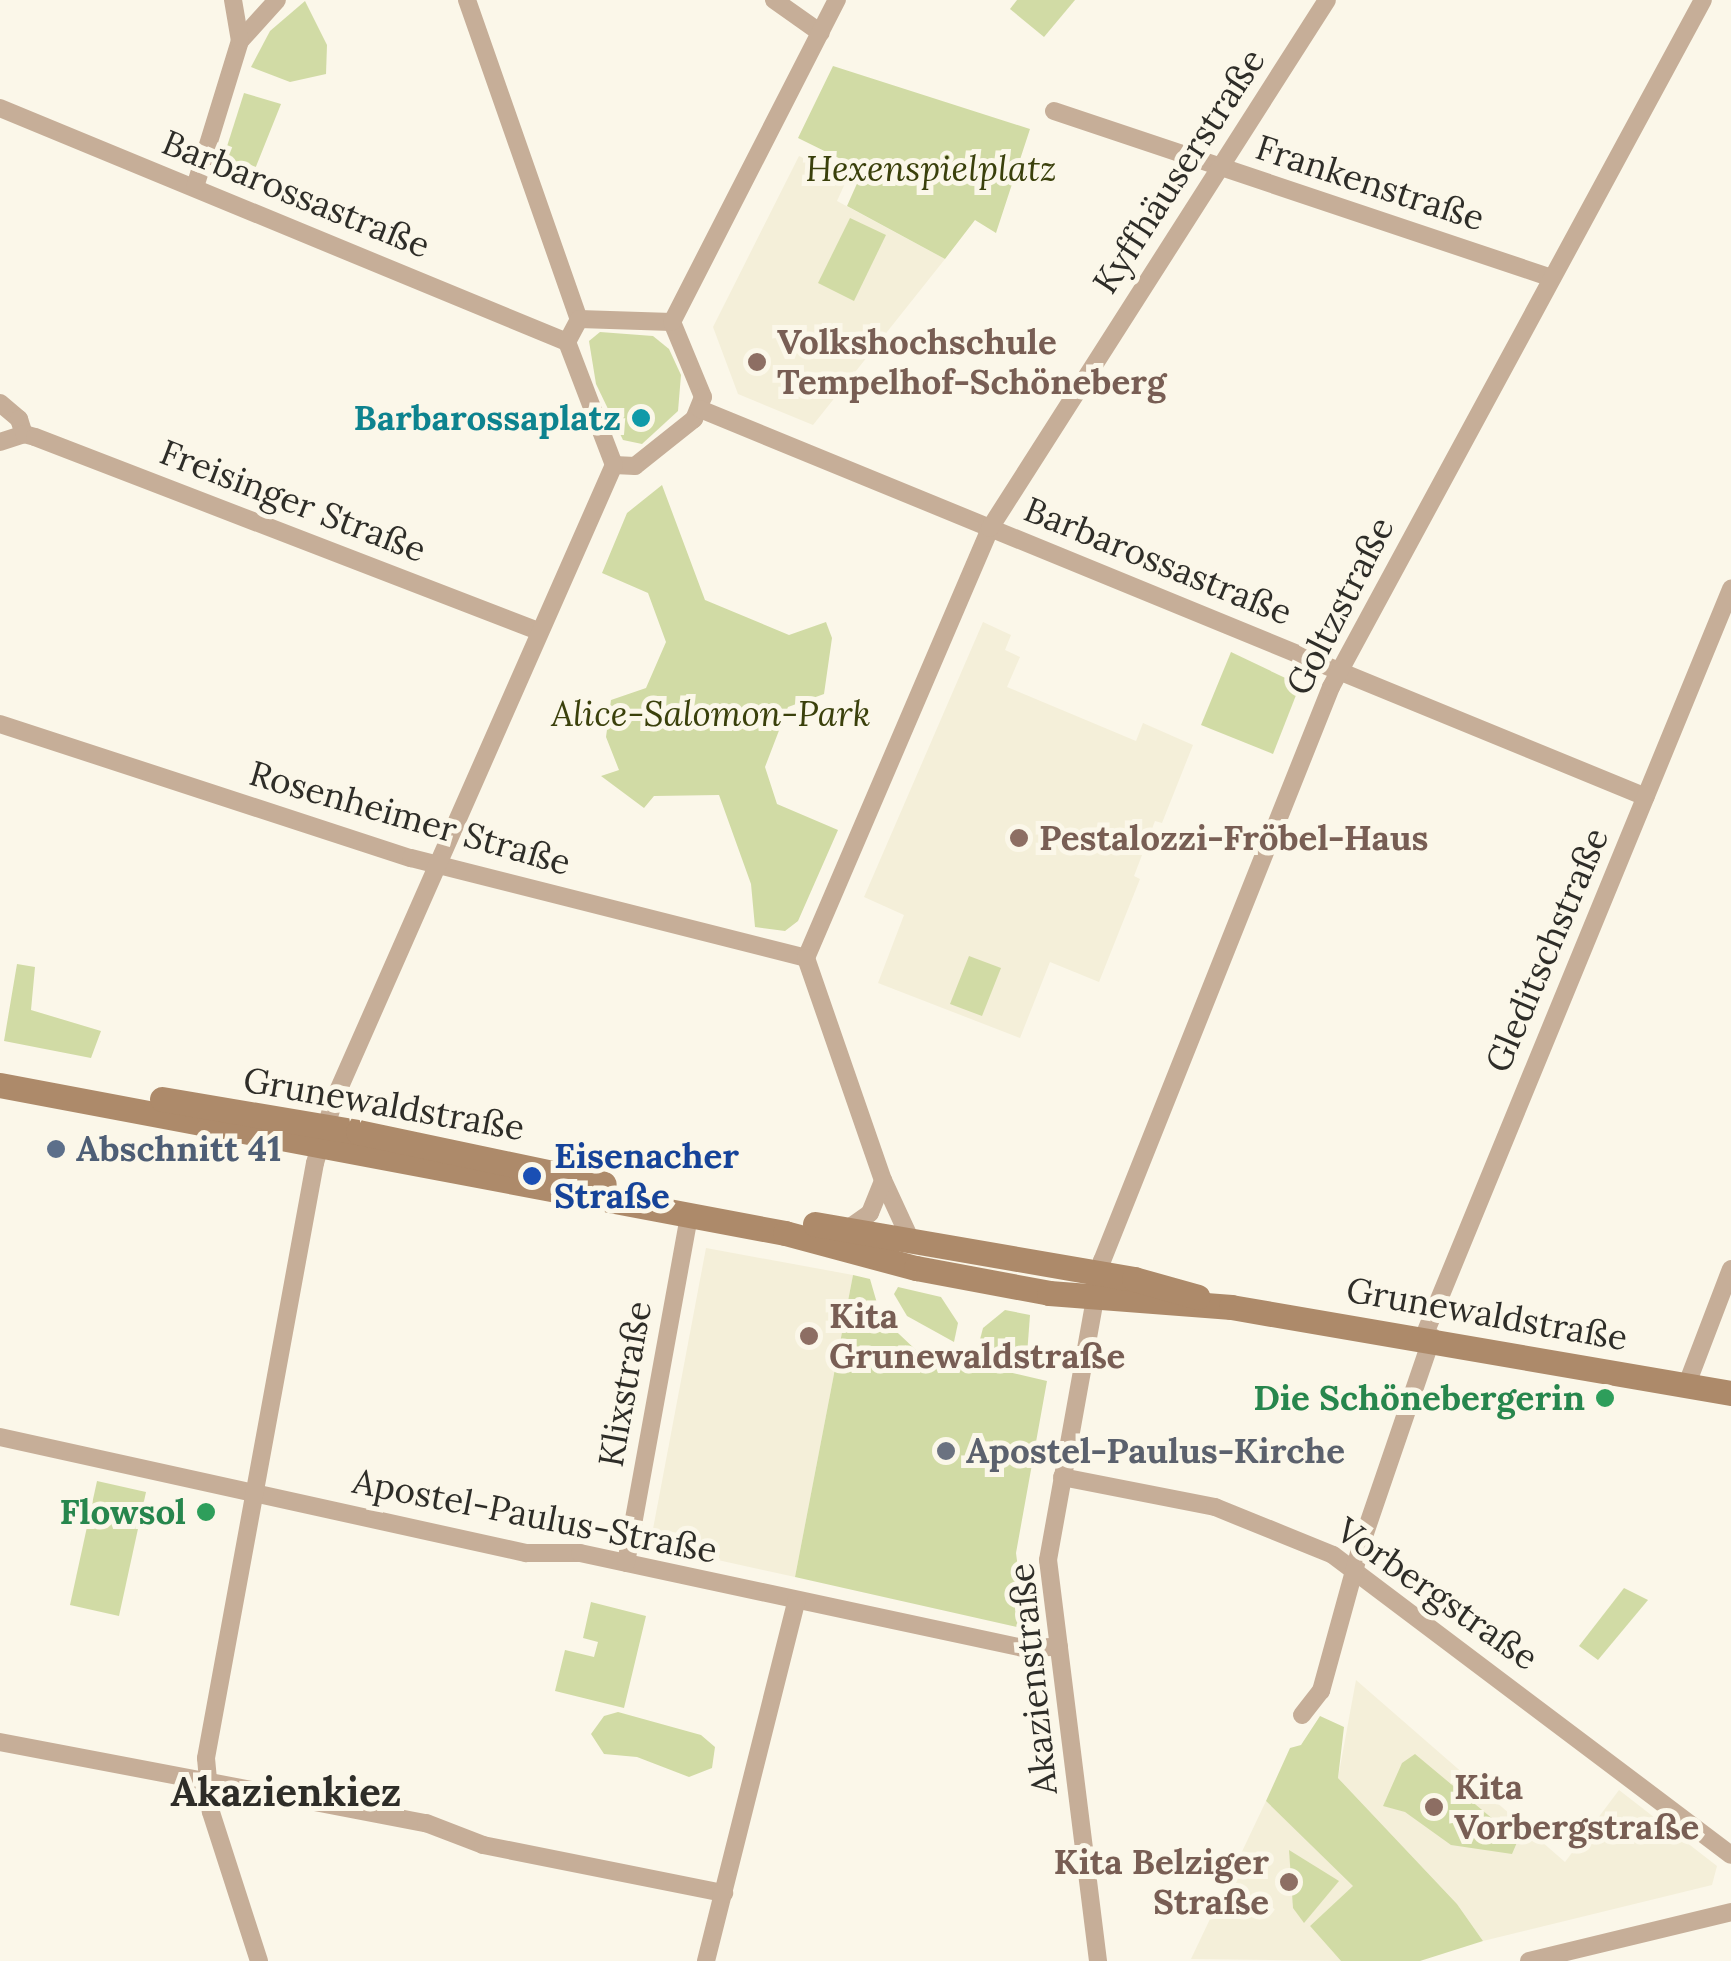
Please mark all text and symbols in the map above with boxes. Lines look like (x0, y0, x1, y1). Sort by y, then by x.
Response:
street label: Kyffhäuserstraße (1084, 41, 1274, 301)
street label: Barbarossastraße (156, 121, 436, 267)
street label: Frankenstraße (1251, 126, 1489, 240)
park label: Hexenspielplatz (806, 148, 1056, 190)
place label: Volkshochschule Tempelhof-Schöneberg (777, 321, 1166, 403)
marker: Volkshochschule Tempelhof-Schöneberg (746, 351, 768, 373)
place label: Barbarossaplatz (354, 397, 621, 439)
marker: Barbarossaplatz (630, 407, 652, 429)
street label: Freisinger Straße (154, 431, 432, 571)
street label: Barbarossastraße (1018, 488, 1298, 634)
street label: Goltzstraße (1277, 510, 1403, 702)
park label: Alice-Salomon-Park (551, 693, 871, 735)
street label: Rosenheimer Straße (245, 752, 575, 884)
place label: Pestalozzi-Fröbel-Haus (1039, 817, 1428, 859)
street label: Gleditschstraße (1477, 822, 1617, 1078)
marker: Pestalozzi-Fröbel-Haus (1008, 827, 1030, 849)
street label: Grunewaldstraße (240, 1059, 528, 1149)
place label: Abschnitt 41 (76, 1128, 281, 1170)
place label: Eisenacher Straße (554, 1135, 739, 1217)
marker: Abschnitt 41 (45, 1138, 67, 1160)
marker: Eisenacher Straße (519, 1163, 545, 1189)
street label: Grunewaldstraße (1343, 1269, 1631, 1359)
place label: Kita Grunewaldstraße (829, 1295, 1125, 1377)
street label: Klixstraße (590, 1298, 660, 1470)
marker: Kita Grunewaldstraße (798, 1325, 820, 1347)
place label: Die Schönebergerin (1253, 1377, 1585, 1419)
marker: Die Schönebergerin (1594, 1387, 1616, 1409)
place label: Apostel-Paulus-Kirche (966, 1430, 1345, 1472)
marker: Apostel-Paulus-Kirche (935, 1440, 957, 1462)
street label: Apostel-Paulus-Straße (349, 1460, 721, 1572)
place label: Flowsol (59, 1491, 186, 1533)
marker: Flowsol (195, 1501, 217, 1523)
street label: Vorbergstraße (1328, 1509, 1546, 1679)
street label: Akazienstraße (1000, 1561, 1066, 1797)
place label: Kita Vorbergstraße (1454, 1766, 1699, 1848)
district label: Akazienkiez (171, 1768, 401, 1816)
marker: Kita Vorbergstraße (1423, 1796, 1445, 1818)
place label: Kita Belziger Straße (1054, 1841, 1269, 1923)
marker: Kita Belziger Straße (1278, 1871, 1300, 1893)

